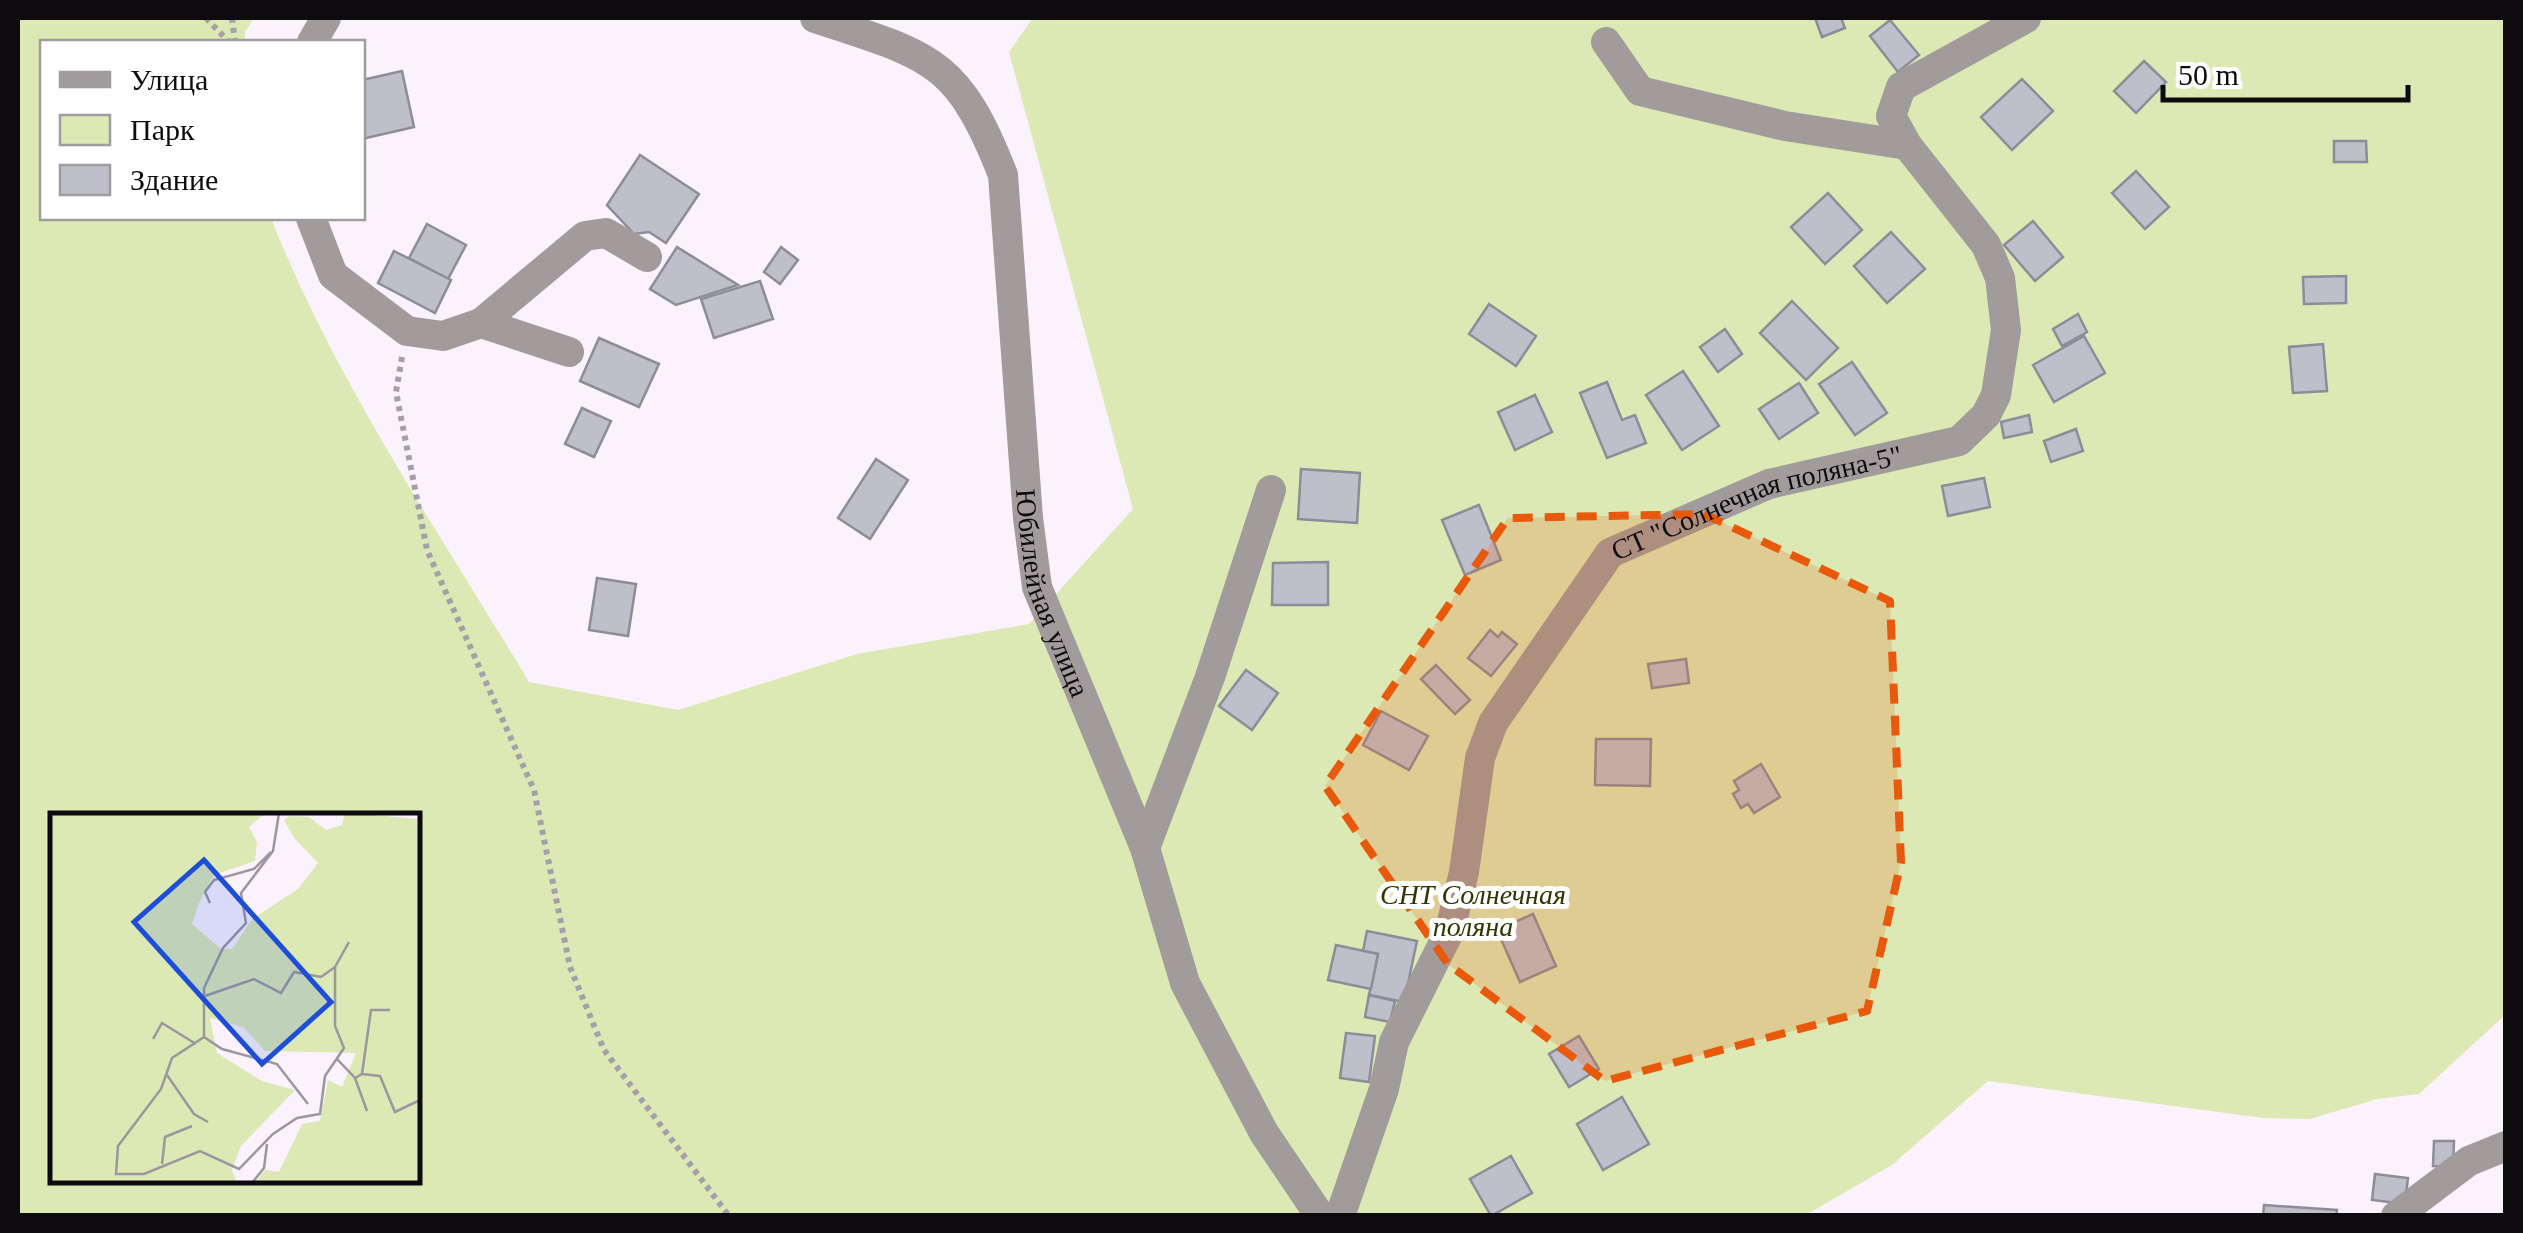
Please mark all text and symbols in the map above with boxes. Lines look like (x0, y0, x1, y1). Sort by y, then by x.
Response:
legend (40, 40, 365, 220)
scale bar (2163, 40, 2408, 102)
text: 50 m (2178, 58, 2239, 91)
text: Улица (130, 63, 208, 96)
text: Парк (130, 113, 195, 146)
text: Здание (130, 163, 218, 196)
street label: СТ "Солнечная поляна-5" (1606, 439, 1905, 566)
street label: Юбилейная улица (1010, 488, 1096, 702)
inset map (50, 813, 420, 1183)
park label: СНТ Солнечная поляна (1380, 879, 1566, 942)

